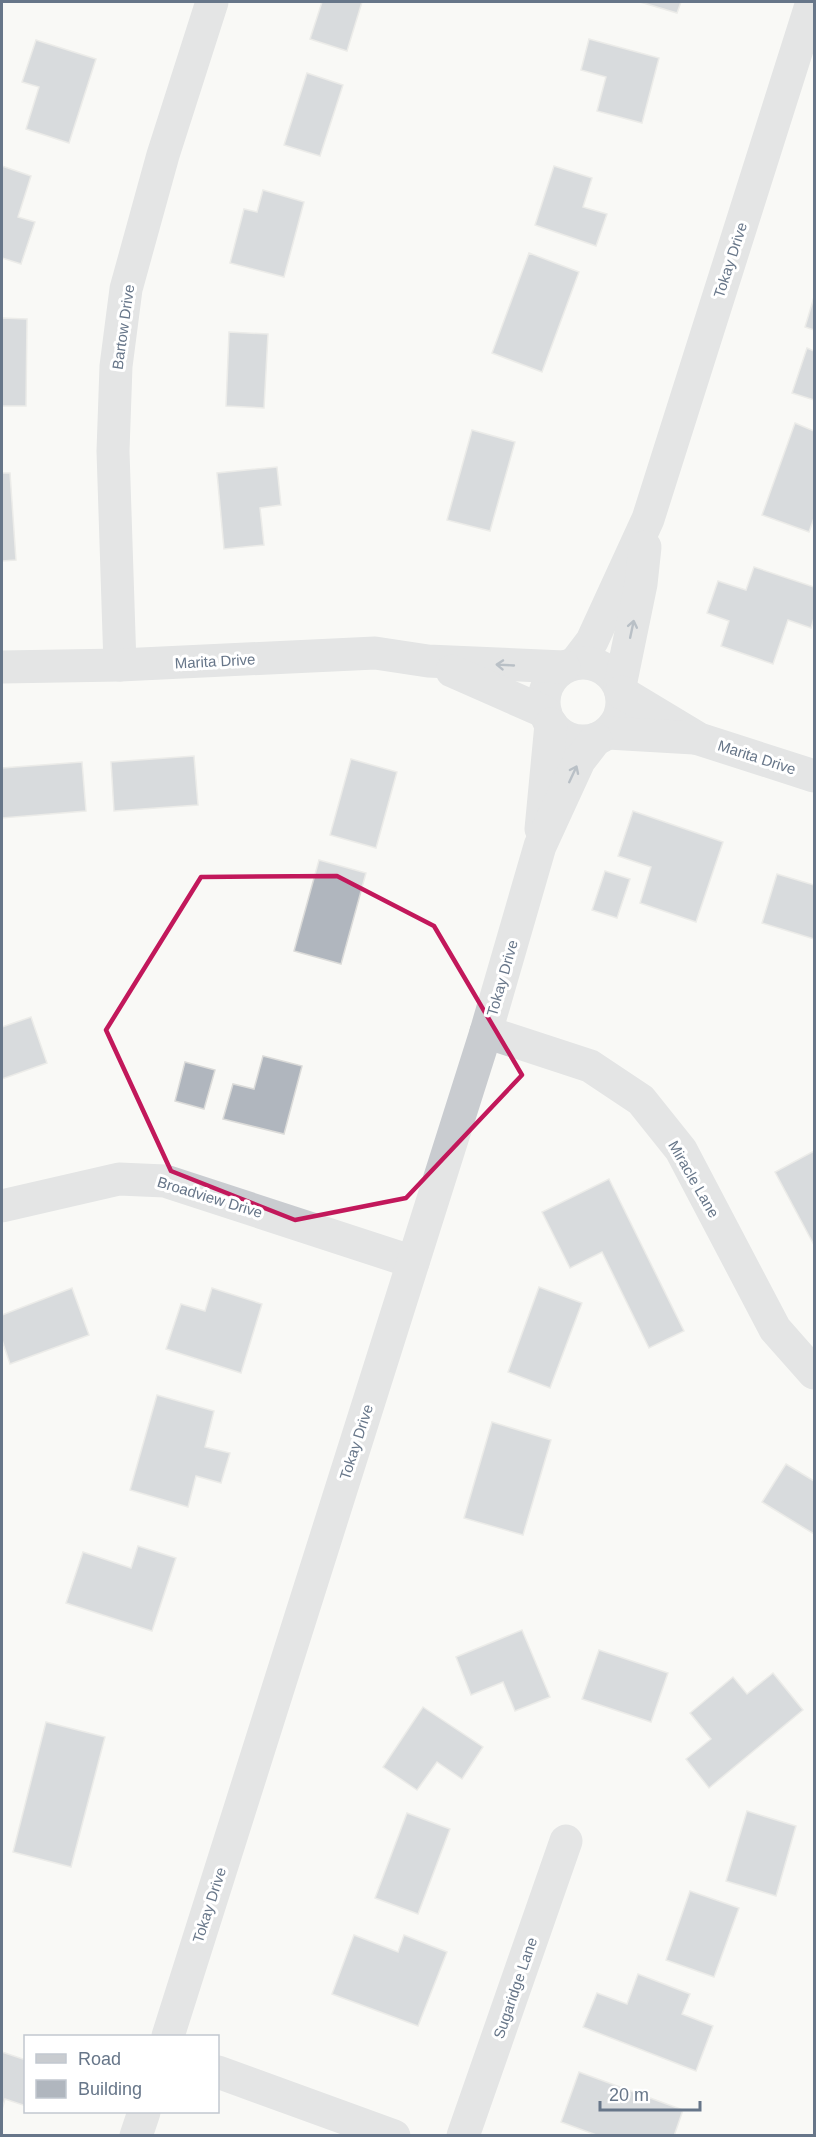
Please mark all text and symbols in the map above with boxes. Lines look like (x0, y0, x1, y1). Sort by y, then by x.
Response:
street label: Tokay Drive (710, 220, 750, 300)
street label: Bartow Drive (109, 283, 137, 371)
one-way arrow (627, 620, 638, 639)
street label: Marita Drive (174, 650, 256, 672)
one-way arrow (496, 660, 516, 671)
street label: Marita Drive (716, 736, 798, 778)
one-way arrow (568, 765, 579, 783)
street label: Tokay Drive (483, 938, 521, 1018)
street label: Miracle Lane (665, 1138, 723, 1220)
street label: Broadview Drive (155, 1173, 265, 1221)
street label: Tokay Drive (336, 1402, 376, 1482)
street label: Tokay Drive (189, 1865, 229, 1945)
street label: Sugaridge Lane (490, 1935, 540, 2041)
legend (24, 2035, 219, 2113)
text: Road (78, 2049, 121, 2069)
scale bar (600, 2074, 700, 2112)
text: Building (78, 2079, 142, 2099)
text: 20 m (609, 2085, 649, 2105)

